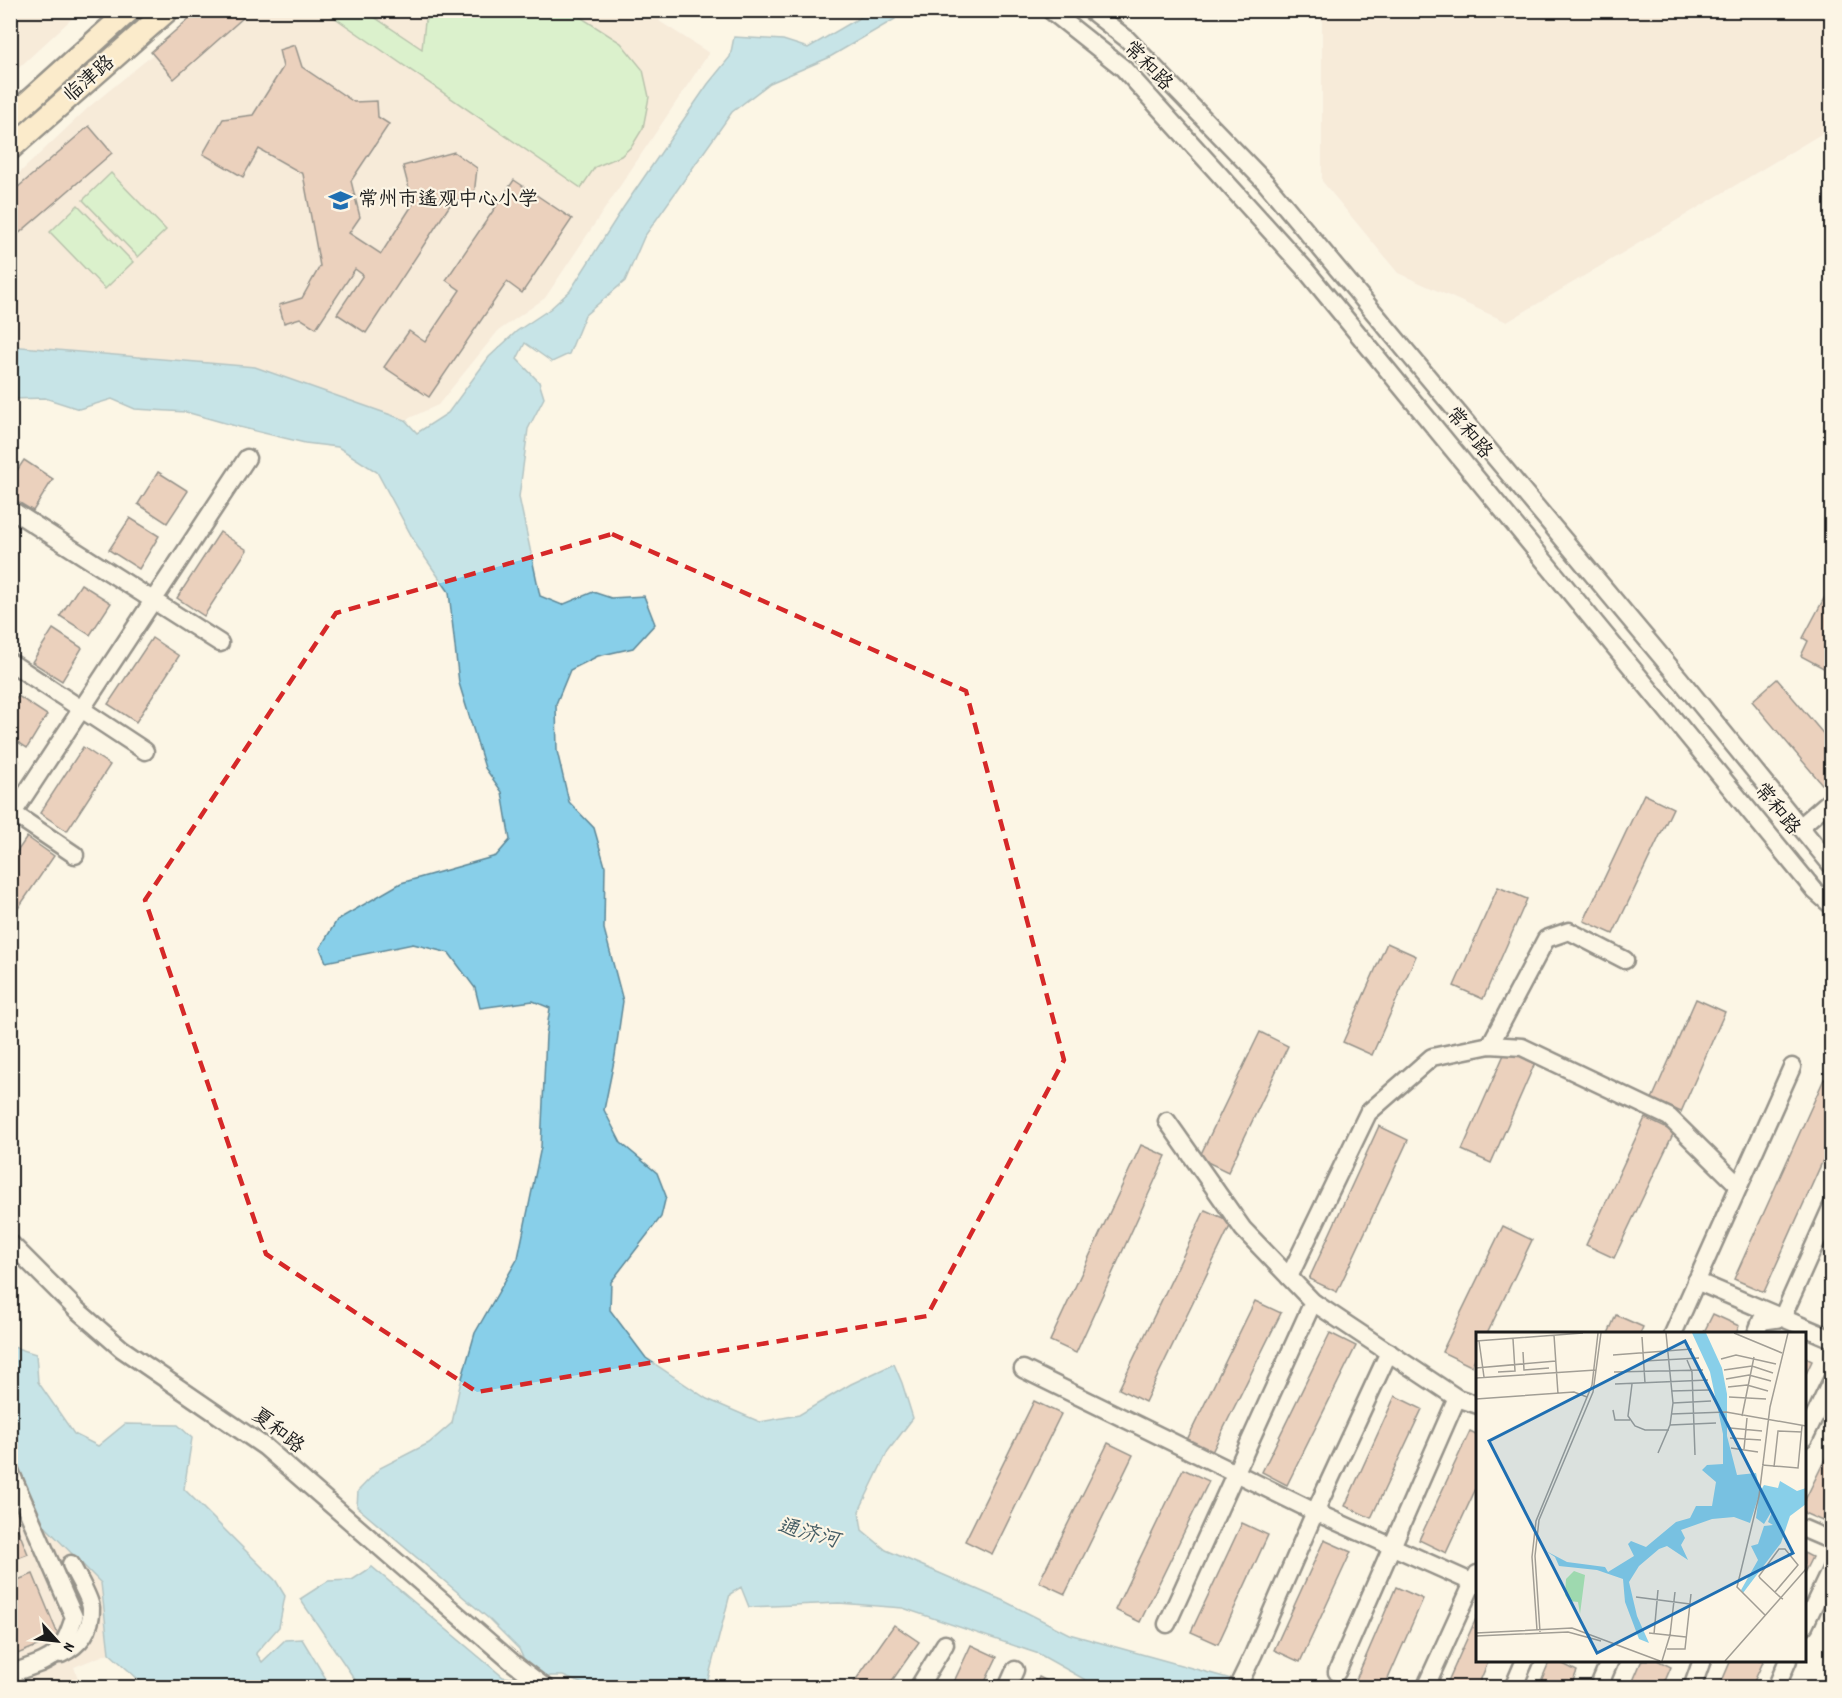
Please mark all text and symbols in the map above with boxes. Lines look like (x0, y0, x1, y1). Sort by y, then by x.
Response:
street label: 常和路 (1116, 36, 1179, 99)
street label: 临津路 (58, 49, 123, 110)
place label: 常州市遥观中心小学 (358, 187, 538, 215)
school or university icon: 常州市遥观中心小学 (327, 188, 353, 214)
street label: 常和路 (1438, 402, 1499, 467)
street label: 常和路 (1746, 778, 1806, 843)
inset map (1476, 1332, 1806, 1662)
street label: 夏和路 (245, 1402, 310, 1462)
water label: 通济河 (774, 1512, 845, 1558)
north arrow (27, 1611, 87, 1671)
text: N (56, 1638, 80, 1656)

